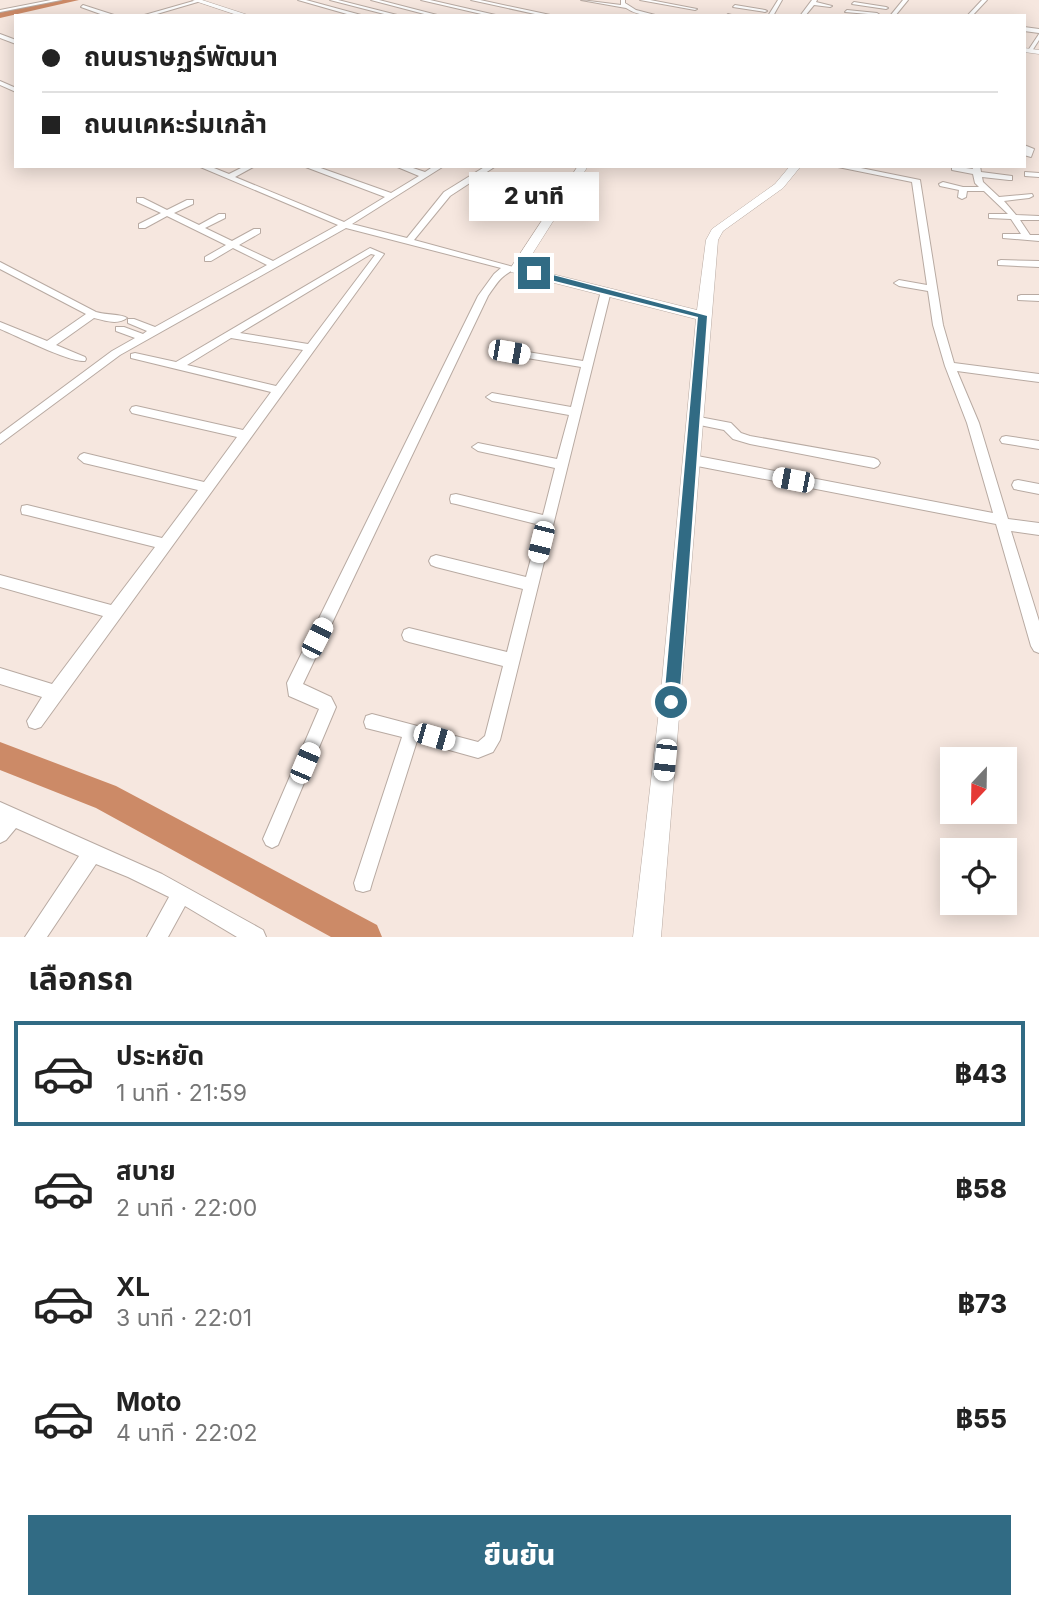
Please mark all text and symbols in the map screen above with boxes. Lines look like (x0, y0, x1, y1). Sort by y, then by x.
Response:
text: ถนนราษฏร์พัฒนา (84, 41, 278, 72)
text: ถนนเคหะร่มเกล้า (84, 108, 267, 139)
callout: 2 นาที (469, 172, 599, 220)
text: 2 นาที (504, 182, 564, 210)
route end (518, 257, 550, 289)
car (487, 338, 532, 366)
car (771, 466, 816, 494)
car (526, 519, 557, 565)
car (299, 615, 336, 661)
route start (655, 686, 687, 718)
car (411, 721, 458, 753)
car (653, 738, 678, 782)
car (288, 740, 323, 786)
north arrow (940, 747, 1017, 824)
map controls (940, 747, 1017, 915)
button: locate (940, 838, 1017, 915)
text: เลือกรถ (28, 959, 133, 998)
text: ประหยัด (116, 1040, 204, 1071)
icon: car (32, 1042, 95, 1105)
text: ฿43 (955, 1058, 1007, 1089)
text: 1 นาที · 21:59 (116, 1079, 247, 1107)
text: สบาย (116, 1155, 176, 1186)
icon: car (32, 1157, 95, 1220)
text: ฿58 (956, 1173, 1007, 1204)
text: 2 นาที · 22:00 (116, 1194, 257, 1222)
text: XL (116, 1271, 150, 1302)
icon: car (32, 1272, 95, 1335)
text: ฿73 (958, 1288, 1007, 1319)
text: 3 นาที · 22:01 (116, 1304, 252, 1332)
text: Moto (116, 1386, 181, 1417)
icon: car (32, 1387, 95, 1450)
text: ฿55 (956, 1403, 1007, 1434)
text: 4 นาที · 22:02 (116, 1419, 258, 1447)
button: ยืนยัน (28, 1515, 1011, 1595)

